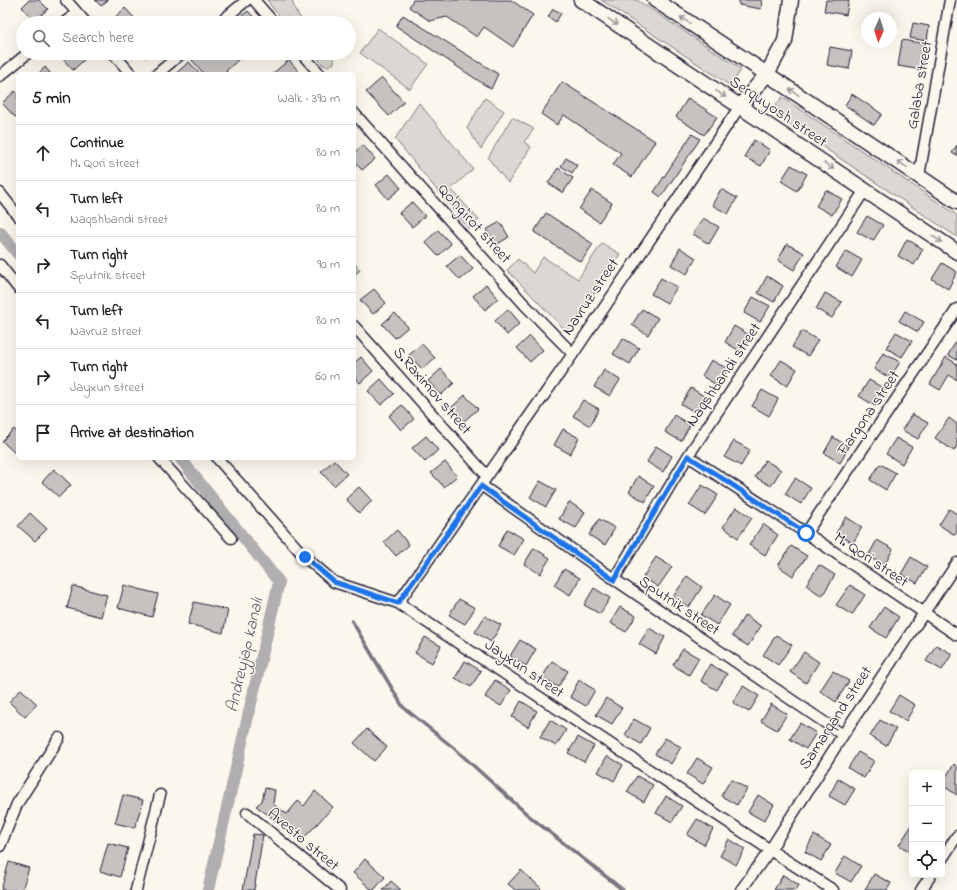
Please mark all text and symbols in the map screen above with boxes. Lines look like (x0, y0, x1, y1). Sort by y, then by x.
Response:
north arrow (861, 12, 897, 48)
search box (16, 16, 356, 60)
one-way arrow (680, 16, 691, 24)
one-way arrow (607, 18, 618, 26)
icon: search (30, 27, 52, 49)
text: Search here (62, 27, 134, 49)
street label: Galaba street (900, 38, 940, 131)
street label: Serquyosh street (724, 70, 832, 154)
text: 5 min (32, 86, 71, 111)
one-way arrow (788, 87, 800, 95)
text: Walk · 390 m (278, 89, 340, 108)
one-way arrow (715, 90, 726, 98)
text: Continue (70, 132, 124, 154)
icon: ahead (32, 142, 54, 164)
text: 80 m (316, 143, 340, 162)
text: M. Qori street (70, 154, 140, 173)
one-way arrow (896, 160, 907, 168)
one-way arrow (823, 162, 834, 170)
street label: Qo'ng'irot street (431, 179, 517, 270)
text: Turn left (70, 188, 123, 210)
icon: left (32, 198, 54, 220)
text: 80 m (316, 199, 340, 218)
text: Naqshbandi street (70, 210, 168, 229)
one-way arrow (931, 235, 943, 243)
text: Turn right (70, 244, 128, 266)
street label: Navruz street (556, 253, 626, 340)
icon: right (32, 254, 54, 276)
text: 90 m (317, 255, 340, 274)
text: Sputnik street (70, 266, 146, 285)
text: Turn left (70, 300, 123, 322)
icon: left (32, 310, 54, 332)
text: 80 m (316, 311, 340, 330)
street label: Naqshbandi street (680, 318, 768, 432)
text: Navruz street (70, 322, 142, 341)
street label: S.Raximov street (387, 342, 478, 441)
text: Turn right (70, 356, 128, 378)
street label: Fargona street (831, 365, 907, 461)
icon: right (32, 366, 54, 388)
text: 60 m (315, 367, 340, 386)
text: Jayxun street (70, 378, 145, 397)
icon: arrive (32, 422, 54, 444)
text: Arrive at destination (70, 422, 194, 444)
route start (797, 524, 815, 542)
street label: M. Qori street (829, 526, 914, 594)
route end (296, 548, 314, 566)
street label: Sputnik street (634, 570, 725, 642)
water label: Andreyjap kanalı (220, 594, 272, 715)
street label: Jayxun street (479, 633, 569, 705)
street label: Samarqand street (793, 661, 879, 775)
map controls (909, 770, 945, 878)
button: + (909, 770, 945, 806)
street label: Avesto street (262, 803, 345, 878)
button: − (909, 806, 945, 842)
button: locate (909, 842, 945, 878)

